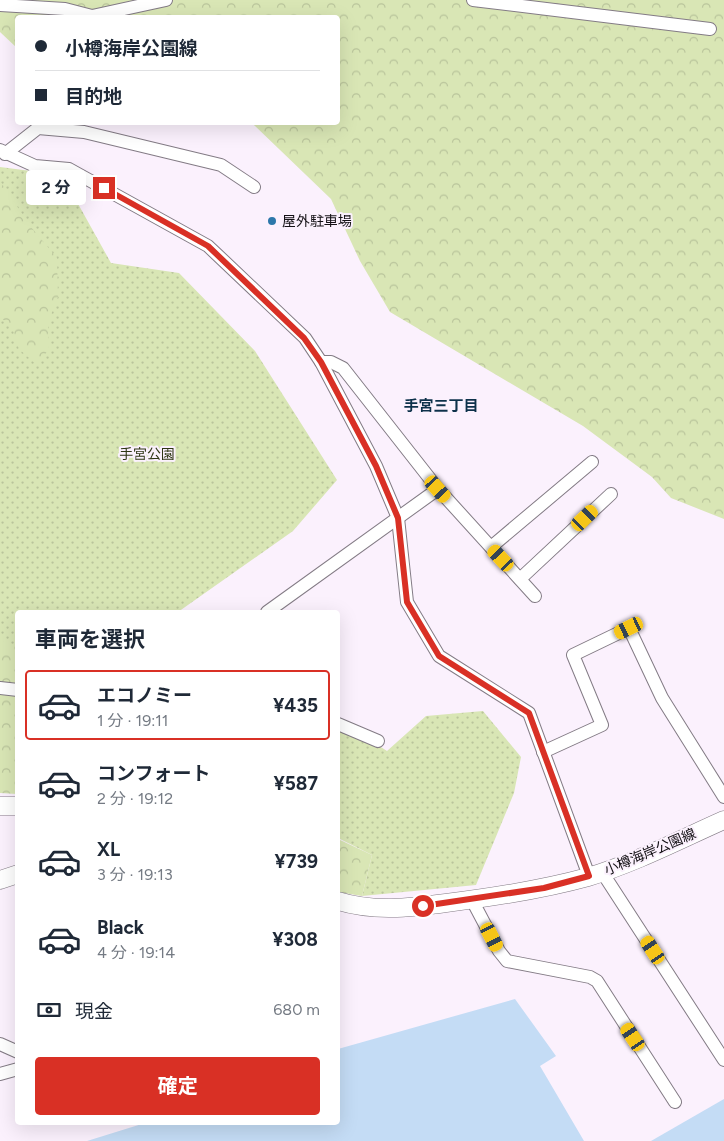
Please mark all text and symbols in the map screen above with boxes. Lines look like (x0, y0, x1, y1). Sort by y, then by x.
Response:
text: 小樽海岸公園線 (65, 37, 198, 60)
text: 目的地 (65, 85, 122, 108)
callout: 2 分 (27, 170, 86, 206)
route end (93, 177, 115, 199)
text: 2 分 (41, 178, 71, 197)
place label: 屋外駐車場 (282, 213, 352, 230)
marker: 屋外駐車場 (266, 215, 278, 227)
district label: 手宮三丁目 (403, 397, 479, 415)
park label: 手宮公園 (119, 446, 175, 463)
car (422, 473, 453, 505)
car (568, 502, 601, 534)
car (485, 542, 516, 574)
car (612, 615, 645, 641)
text: 車両を選択 (35, 626, 145, 653)
icon: car (37, 683, 82, 728)
text: エコノミー (97, 684, 192, 707)
text: ¥435 (273, 694, 318, 717)
text: 1 分 · 19:11 (97, 711, 168, 730)
icon: car (37, 761, 82, 806)
text: コンフォート (97, 762, 210, 785)
text: ¥587 (273, 772, 318, 795)
text: 2 分 · 19:12 (97, 789, 173, 808)
street label: 小樽海岸公園線 (602, 825, 698, 879)
text: XL (97, 838, 120, 861)
icon: car (37, 839, 82, 884)
text: ¥739 (275, 850, 318, 873)
text: 3 分 · 19:13 (97, 865, 173, 884)
route start (412, 895, 434, 917)
text: Black (97, 916, 144, 939)
icon: car (37, 917, 82, 962)
car (478, 920, 505, 954)
text: ¥308 (272, 928, 318, 951)
car (638, 933, 667, 967)
text: 4 分 · 19:14 (97, 943, 175, 962)
icon: cash (35, 996, 63, 1024)
text: 現金 (75, 1000, 113, 1023)
text: 680 m (273, 1000, 320, 1019)
car (618, 1020, 647, 1054)
button: 確定 (35, 1057, 320, 1115)

